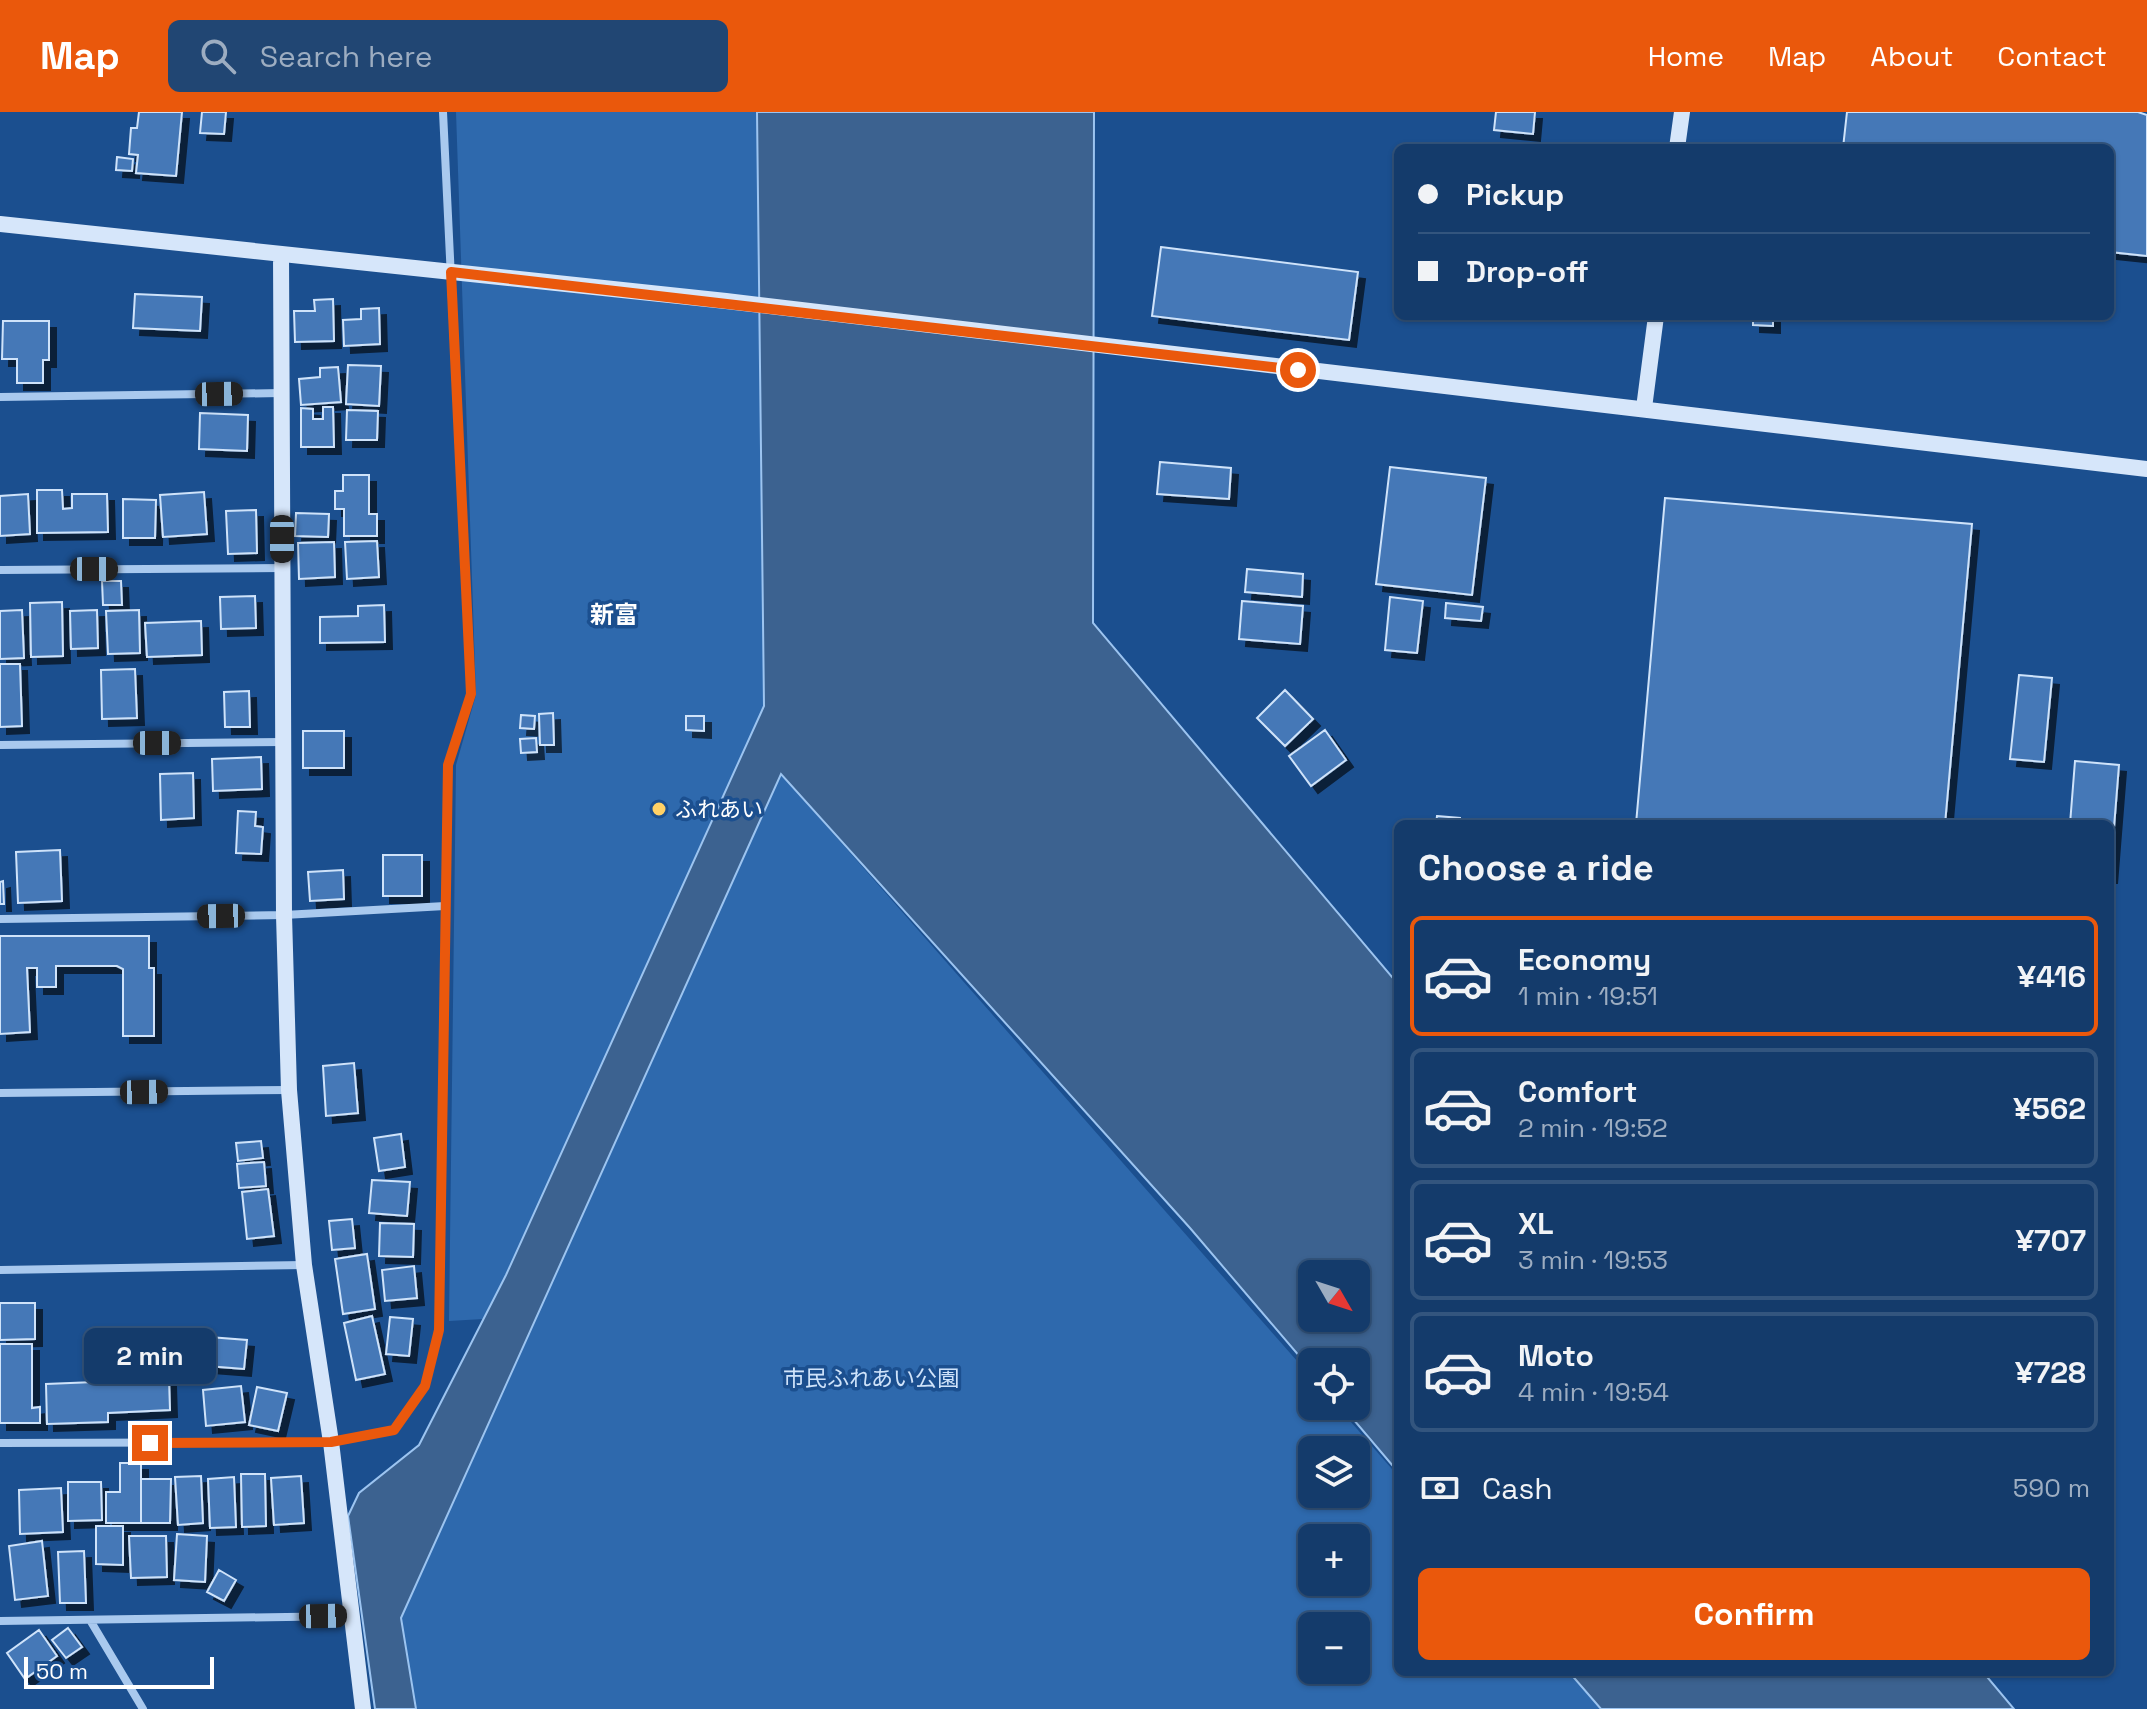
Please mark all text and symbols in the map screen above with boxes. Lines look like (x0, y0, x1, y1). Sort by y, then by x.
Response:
search box (168, 20, 728, 92)
text: Map (40, 32, 120, 80)
icon: search (196, 34, 240, 78)
text: Search here (260, 37, 433, 76)
text: Home (1648, 38, 1724, 74)
text: Map (1768, 38, 1826, 74)
text: About (1870, 38, 1953, 74)
text: Contact (1997, 38, 2107, 74)
text: Pickup (1466, 175, 1564, 214)
text: Drop-off (1466, 252, 1589, 291)
route start (1280, 352, 1316, 388)
car (195, 382, 243, 406)
car (270, 515, 294, 563)
car (70, 557, 118, 581)
district label: 新富 (590, 599, 638, 630)
car (133, 731, 181, 755)
place label: ふれあい (675, 795, 763, 823)
marker: ふれあい (650, 800, 668, 818)
text: Choose a ride (1418, 845, 1654, 891)
car (197, 904, 245, 928)
icon: car (1422, 940, 1494, 1012)
text: Economy (1518, 940, 1651, 979)
text: ¥416 (2017, 957, 2086, 996)
text: 1 min · 19:51 (1518, 979, 1658, 1013)
icon: car (1422, 1072, 1494, 1144)
text: Comfort (1518, 1072, 1637, 1111)
car (120, 1080, 168, 1104)
text: ¥562 (2013, 1089, 2086, 1128)
text: 2 min · 19:52 (1518, 1111, 1668, 1145)
icon: car (1422, 1204, 1494, 1276)
text: XL (1518, 1204, 1554, 1243)
text: ¥707 (2015, 1221, 2086, 1260)
text: 3 min · 19:53 (1518, 1243, 1668, 1277)
north arrow (1298, 1260, 1370, 1332)
map controls (1298, 1260, 1370, 1684)
callout: 2 min (84, 1327, 216, 1383)
icon: car (1422, 1336, 1494, 1408)
text: Moto (1518, 1336, 1594, 1375)
text: 2 min (116, 1339, 184, 1373)
button: locate (1298, 1348, 1370, 1420)
text: ¥728 (2015, 1353, 2086, 1392)
park label: 市民ふれあい公園 (783, 1364, 959, 1392)
text: 4 min · 19:54 (1518, 1375, 1669, 1409)
route end (132, 1425, 168, 1461)
button: layers (1298, 1436, 1370, 1508)
icon: cash (1418, 1466, 1462, 1510)
text: Cash (1482, 1469, 1553, 1508)
text: 590 m (2013, 1471, 2090, 1505)
button: + (1298, 1524, 1370, 1596)
button: Confirm (1418, 1568, 2090, 1660)
car (299, 1604, 347, 1628)
button: − (1298, 1612, 1370, 1684)
scale bar (24, 1653, 214, 1689)
text: 50 m (36, 1657, 88, 1685)

